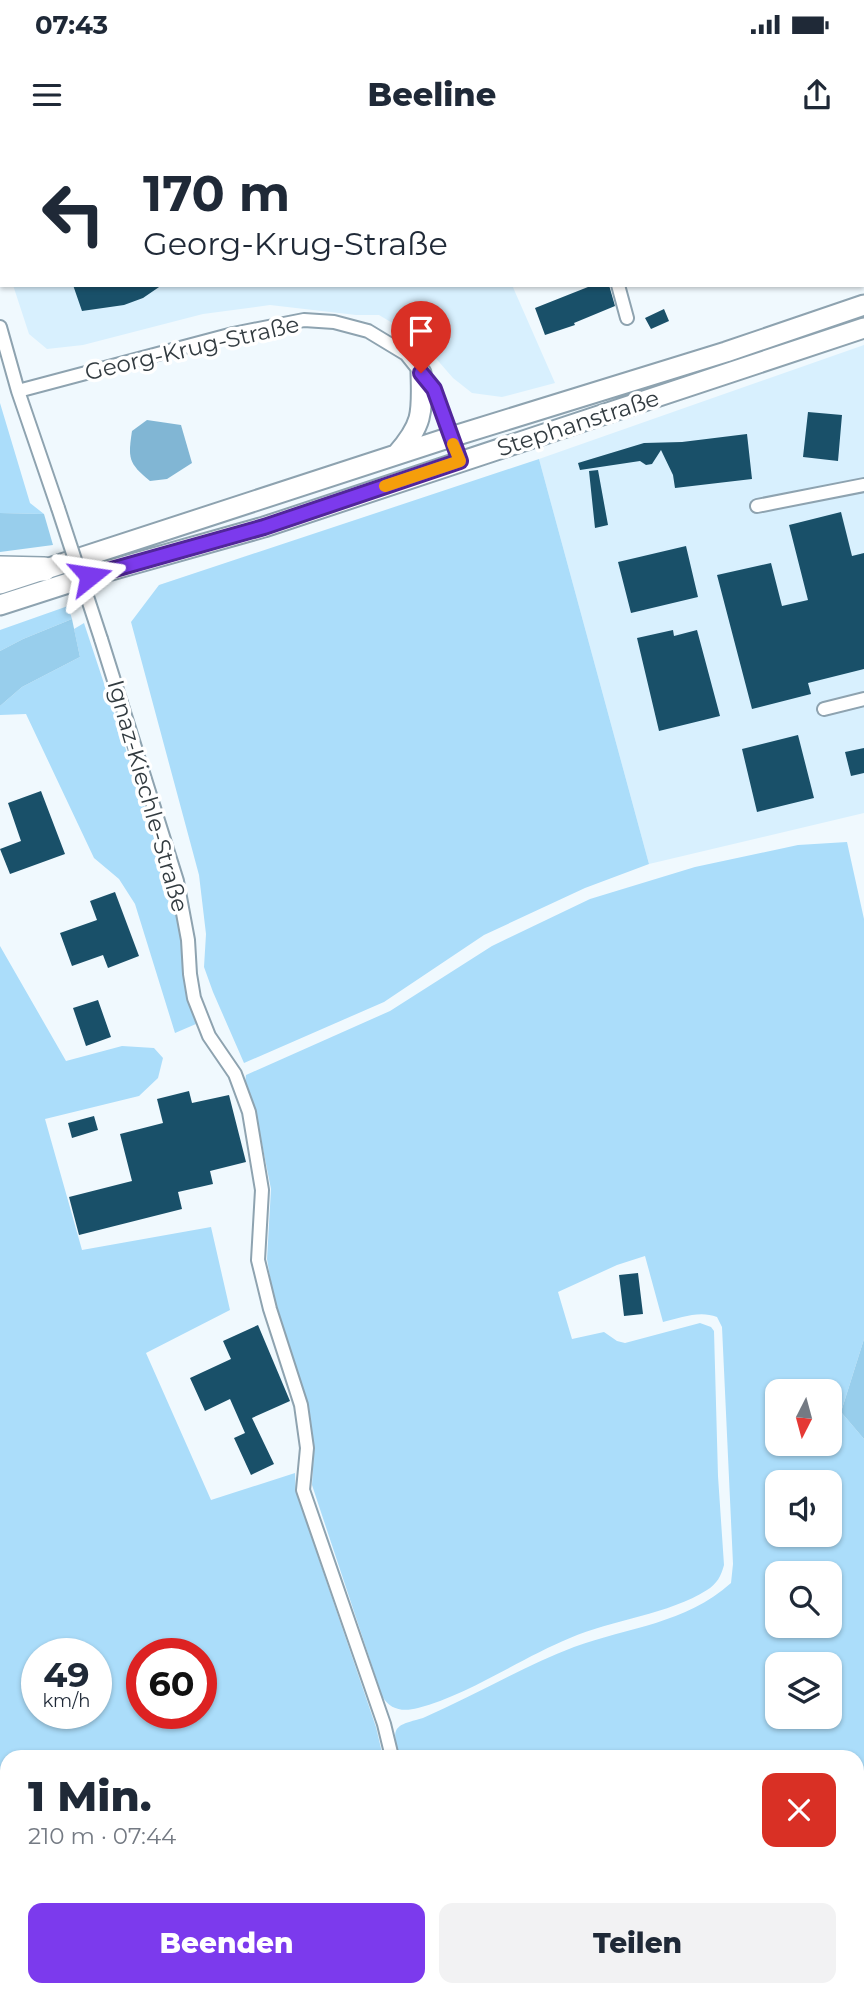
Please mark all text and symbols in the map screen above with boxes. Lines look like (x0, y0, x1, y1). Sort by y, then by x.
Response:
text: 07:43 (35, 9, 108, 41)
text: Beeline (368, 75, 496, 114)
icon: menu (28, 76, 66, 114)
icon: share (798, 76, 836, 114)
text: 170 m (143, 164, 290, 223)
icon: left (28, 168, 119, 259)
text: Georg-Krug-Straße (143, 224, 448, 263)
pin (391, 301, 451, 373)
street label: Georg-Krug-Straße (82, 310, 302, 386)
icon: arrive (402, 312, 440, 350)
street label: Stephanstraße (493, 384, 663, 462)
position arrow (53, 539, 127, 613)
street label: Ignaz-Kiechle-Straße (101, 677, 195, 915)
north arrow (765, 1379, 842, 1456)
map controls (765, 1379, 842, 1729)
button: sound (765, 1470, 842, 1547)
button: search (765, 1561, 842, 1638)
speed limit sign: 60 (126, 1638, 217, 1729)
button: layers (765, 1652, 842, 1729)
text: 49 (43, 1653, 90, 1696)
text: km/h (42, 1690, 91, 1712)
text: 1 Min. (28, 1770, 152, 1822)
button: close (762, 1773, 836, 1847)
text: 210 m · 07:44 (28, 1822, 176, 1850)
button: Beenden (28, 1903, 425, 1983)
button: Teilen (439, 1903, 836, 1983)

